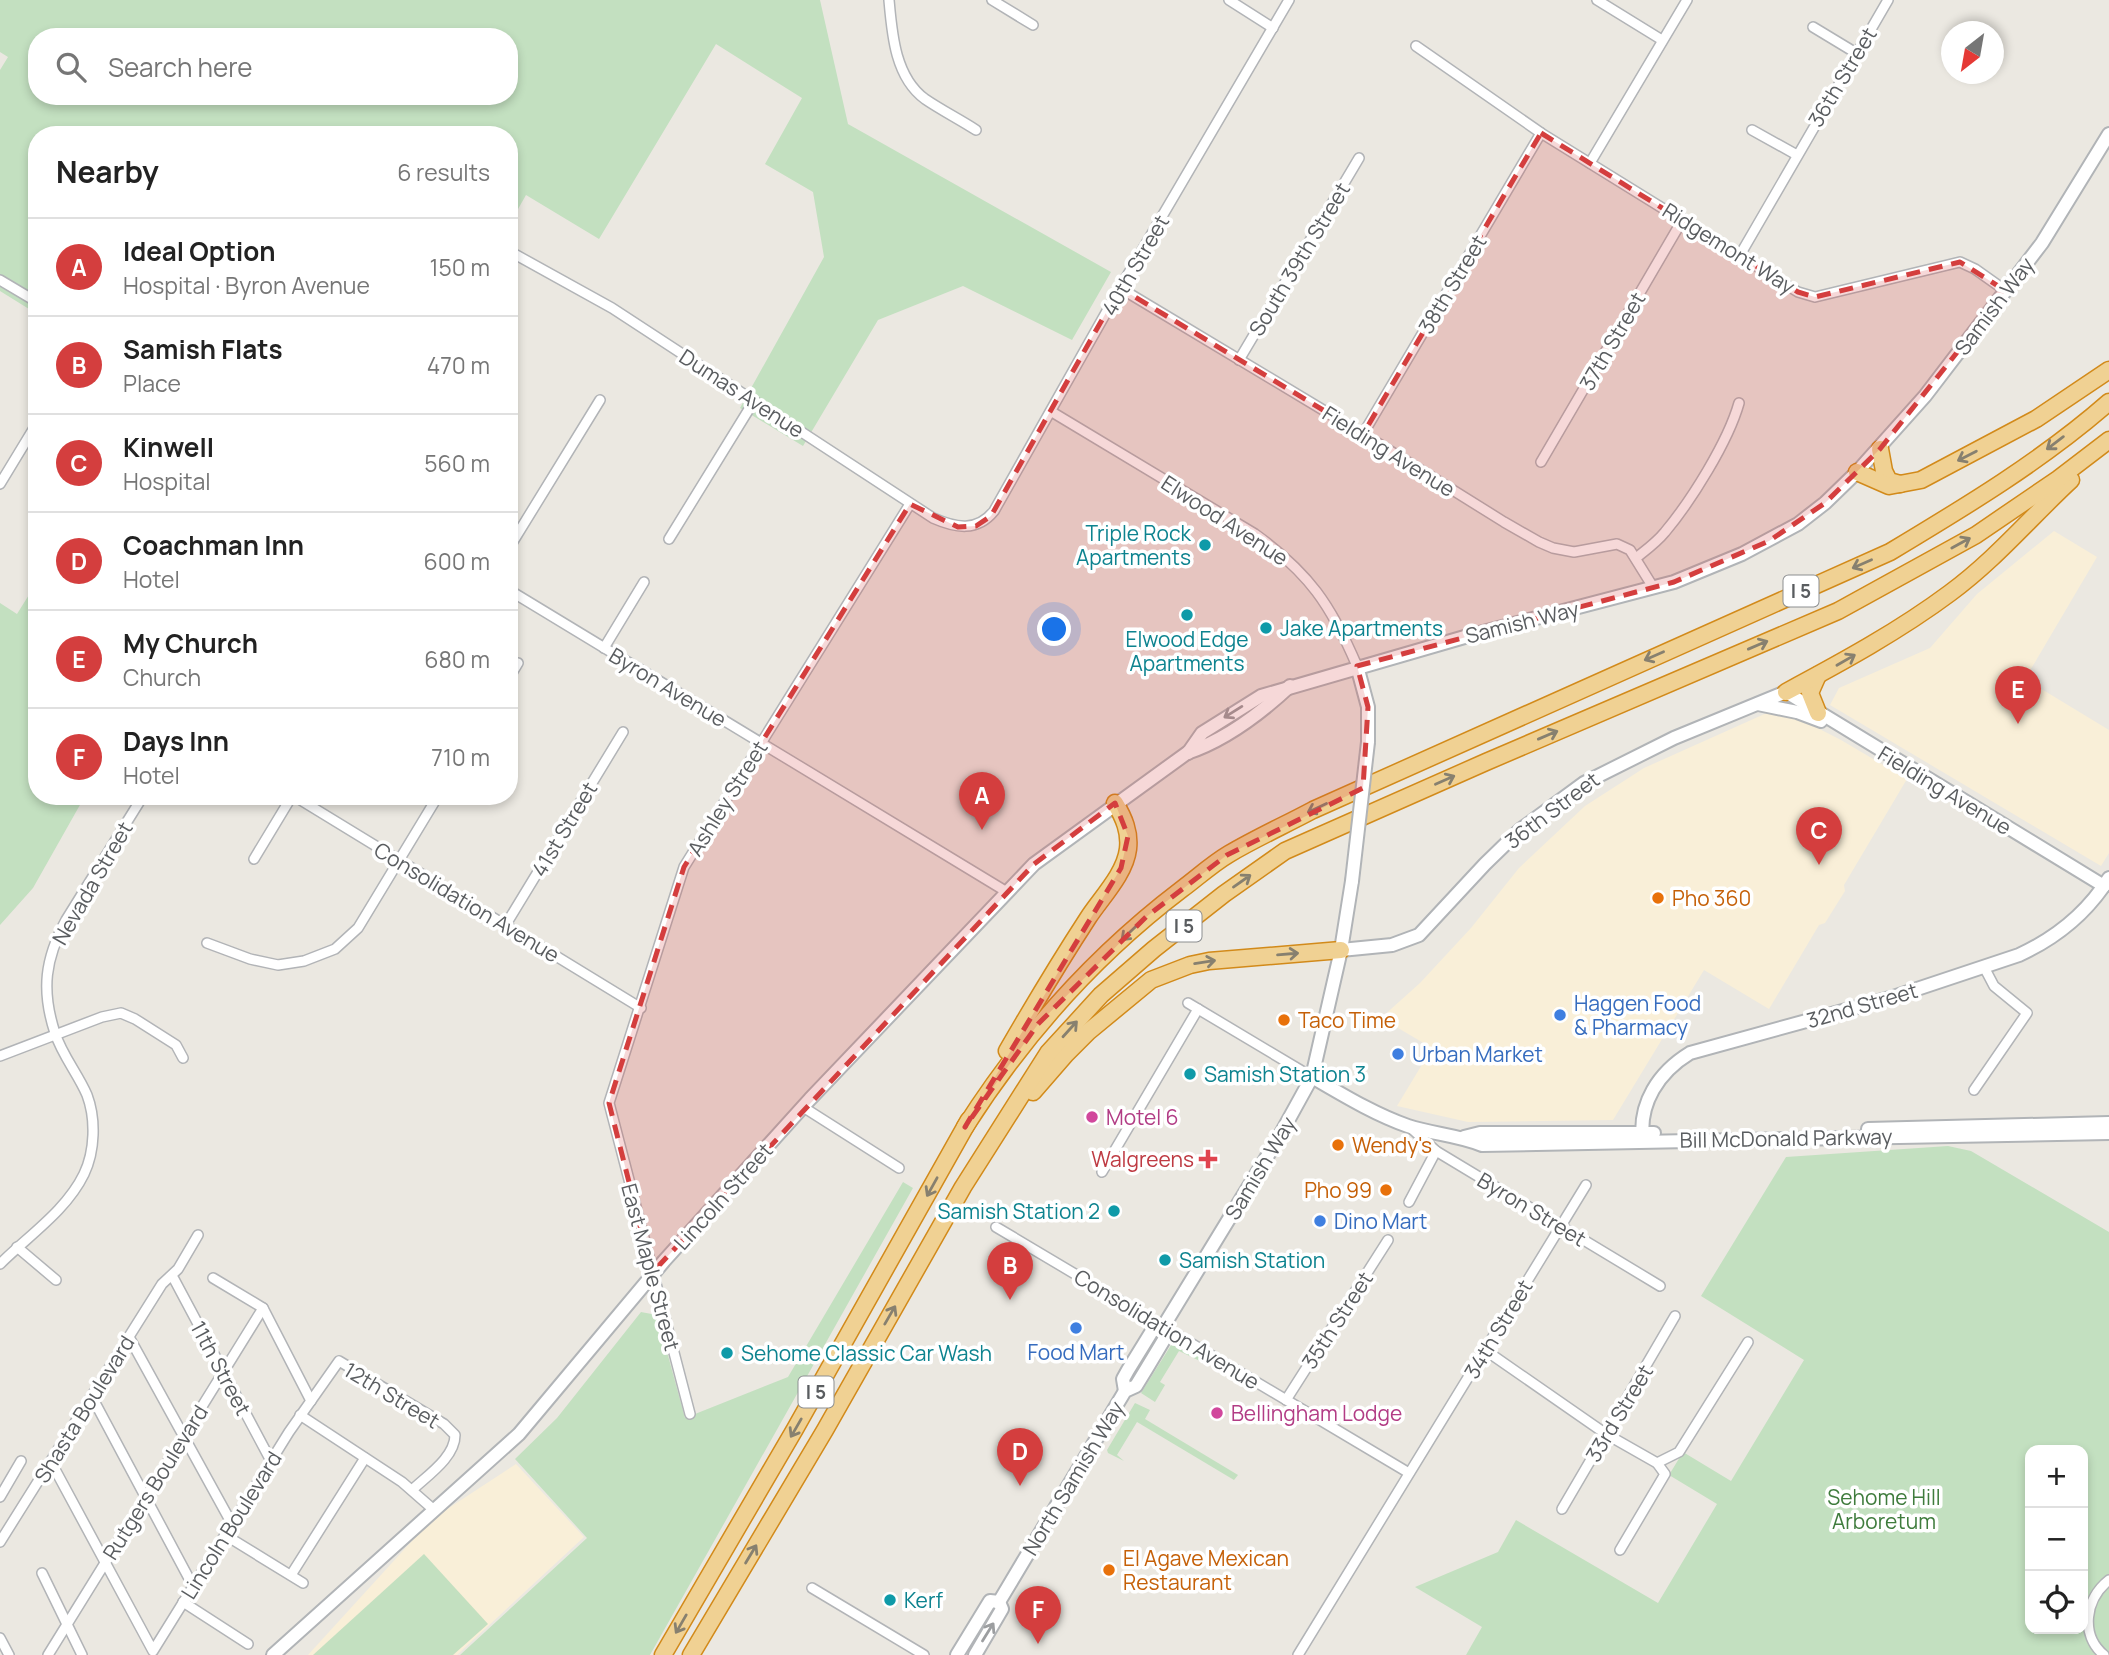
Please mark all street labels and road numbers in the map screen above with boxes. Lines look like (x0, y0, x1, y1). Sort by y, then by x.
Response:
street label: 36th Street (1801, 22, 1883, 132)
street label: South 39th Street (1242, 177, 1356, 341)
street label: Ridgemont Way (1658, 196, 1800, 300)
street label: 40th Street (1095, 210, 1175, 320)
street label: 38th Street (1412, 229, 1492, 339)
street label: Samish Way (1948, 251, 2040, 361)
street label: 37th Street (1573, 287, 1651, 395)
street label: Dumas Avenue (674, 342, 810, 444)
street label: Fielding Avenue (1318, 399, 1460, 503)
street label: Elwood Avenue (1156, 469, 1294, 571)
road number: I 5 (1784, 576, 1818, 606)
street label: Samish Way (1462, 594, 1582, 650)
street label: Byron Avenue (604, 641, 732, 733)
street label: Ashley Street (680, 735, 774, 861)
street label: Fielding Avenue (1873, 739, 2017, 841)
street label: 36th Street (1499, 765, 1605, 855)
street label: 41st Street (525, 776, 603, 882)
street label: Nevada Street (45, 816, 139, 950)
street label: Consolidation Avenue (369, 836, 565, 968)
road number: I 5 (1166, 910, 1202, 942)
street label: 32nd Street (1803, 976, 1921, 1034)
street label: Samish Way (1218, 1111, 1302, 1225)
street label: Bill McDonald Parkway (1679, 1122, 1893, 1154)
street label: Lincoln Street (667, 1136, 779, 1256)
street label: Byron Street (1472, 1166, 1592, 1252)
street label: East Maple Street (615, 1180, 687, 1354)
street label: Consolidation Avenue (1069, 1263, 1265, 1395)
street label: 35th Street (1295, 1266, 1379, 1374)
street label: 34th Street (1457, 1274, 1539, 1384)
street label: 11th Street (184, 1316, 258, 1420)
street label: Shasta Boulevard (28, 1330, 140, 1488)
street label: 12th Street (339, 1355, 445, 1435)
street label: 33rd Street (1579, 1359, 1659, 1467)
road number: I 5 (798, 1376, 834, 1408)
street label: North Samish Way (1016, 1396, 1130, 1560)
street label: Rutgers Boulevard (96, 1399, 214, 1565)
street label: Lincoln Boulevard (174, 1446, 288, 1604)

